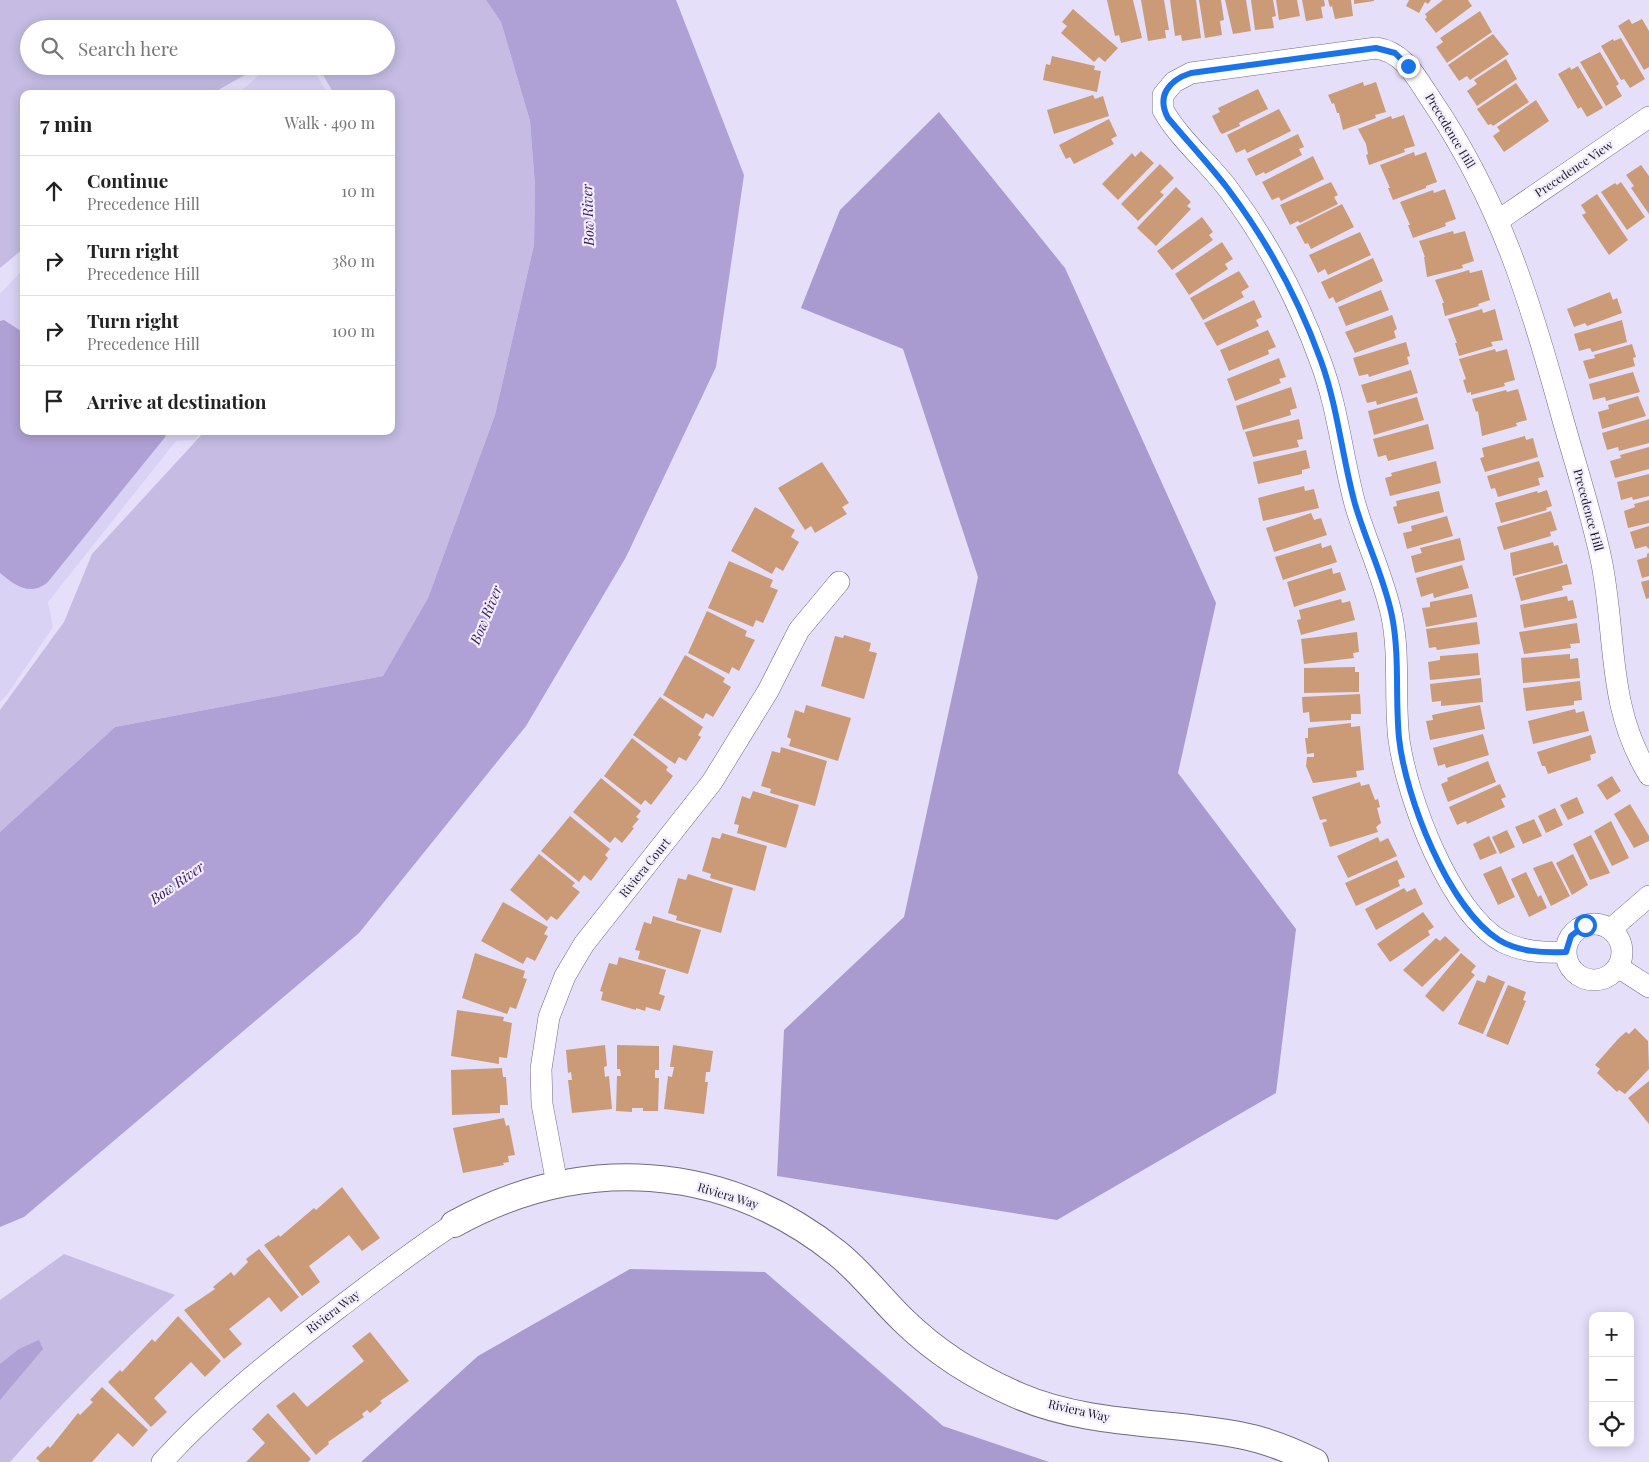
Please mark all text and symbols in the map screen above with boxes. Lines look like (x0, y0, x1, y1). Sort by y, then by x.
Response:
search box (20, 20, 395, 75)
icon: search (38, 34, 66, 62)
text: Search here (78, 35, 178, 61)
route end (1397, 55, 1420, 78)
street label: Precedence Hill (1422, 90, 1480, 171)
text: 7 min (40, 109, 93, 137)
text: Walk · 490 m (284, 112, 375, 133)
street label: Precedence View (1531, 136, 1616, 200)
text: Continue (87, 167, 168, 193)
icon: ahead (40, 177, 68, 205)
text: 10 m (341, 180, 375, 201)
water label: Bow River (577, 183, 598, 247)
text: Precedence Hill (87, 193, 200, 214)
text: Turn right (87, 237, 179, 263)
icon: right (40, 247, 68, 275)
text: 380 m (332, 250, 375, 271)
text: Precedence Hill (87, 263, 200, 284)
text: Turn right (87, 307, 179, 333)
icon: right (40, 317, 68, 345)
text: 100 m (332, 320, 375, 341)
text: Precedence Hill (87, 333, 200, 354)
icon: arrive (40, 387, 68, 415)
text: Arrive at destination (87, 388, 267, 414)
street label: Precedence Hill (1570, 467, 1608, 553)
water label: Bow River (465, 582, 506, 648)
street label: Riviera Court (615, 834, 674, 901)
water label: Bow River (145, 857, 208, 909)
route start (1574, 914, 1597, 937)
street label: Riviera Way (696, 1178, 761, 1212)
street label: Riviera Way (303, 1286, 362, 1336)
map controls (1589, 1312, 1634, 1447)
button: + (1589, 1312, 1634, 1357)
button: − (1589, 1357, 1634, 1402)
street label: Riviera Way (1047, 1395, 1112, 1425)
button: locate (1589, 1402, 1634, 1447)

